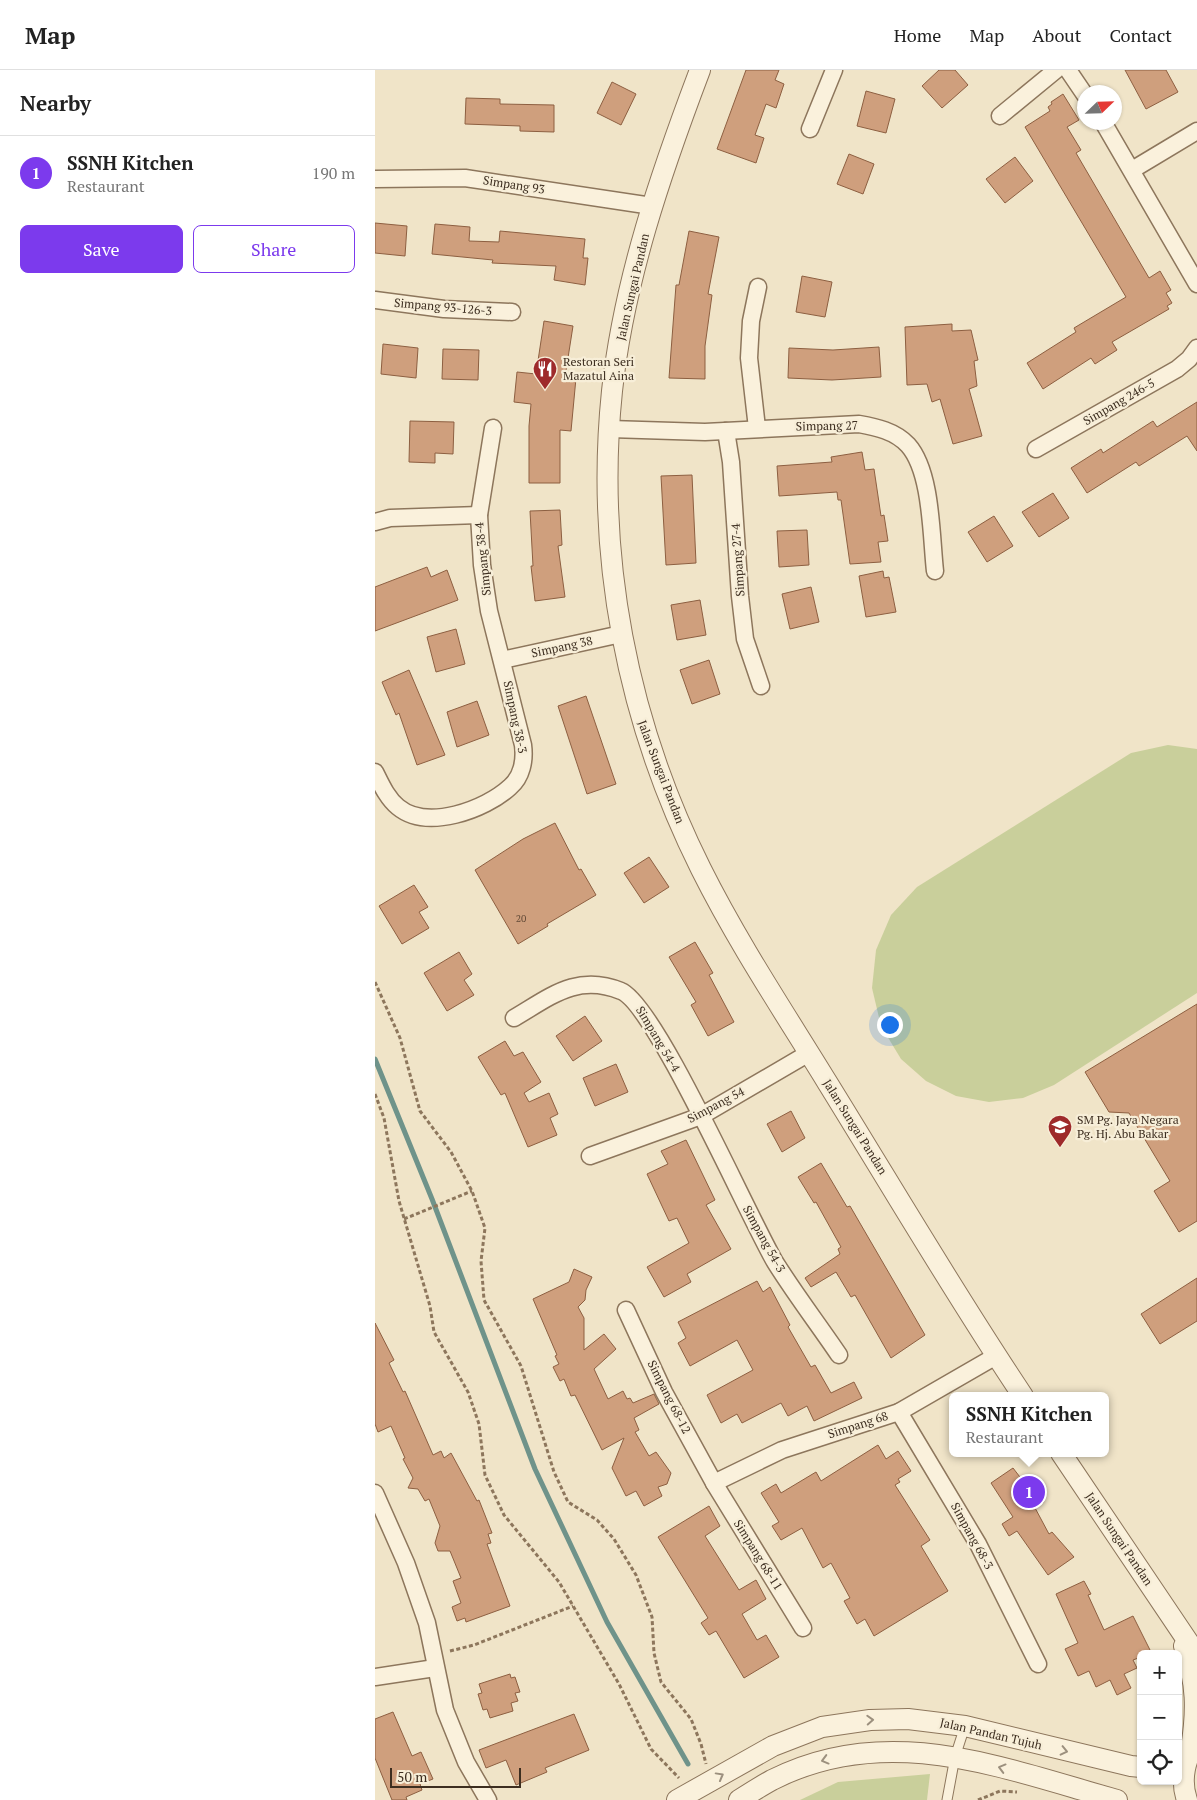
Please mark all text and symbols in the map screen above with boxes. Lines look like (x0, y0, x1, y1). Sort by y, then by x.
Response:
text: Map (25, 19, 75, 51)
text: Home (894, 23, 941, 47)
text: Map (969, 23, 1004, 47)
text: About (1032, 23, 1081, 47)
text: Contact (1109, 23, 1172, 47)
north arrow (1077, 85, 1122, 130)
text: Nearby (20, 89, 91, 117)
text: SSNH Kitchen (67, 150, 194, 175)
text: 1 (31, 162, 41, 184)
text: 190 m (312, 162, 355, 184)
street label: Simpang 93 (482, 172, 546, 197)
text: Restaurant (67, 175, 145, 197)
button: Save (20, 225, 183, 273)
button: Share (193, 225, 355, 273)
street label: Jalan Sungai Pandan (613, 232, 652, 342)
street label: Simpang 93-126-3 (393, 295, 493, 318)
place label: Restoran Seri Mazatul Aina (563, 354, 635, 383)
restaurant icon: Restoran Seri Mazatul Aina (532, 356, 558, 390)
street label: Simpang 246-5 (1080, 375, 1157, 428)
street label: Simpang 27 (796, 417, 858, 434)
street label: Simpang 38-4 (471, 521, 494, 597)
street label: Simpang 27-4 (727, 522, 748, 597)
street label: Simpang 38 (530, 633, 594, 660)
street label: Simpang 38-3 (500, 679, 531, 755)
street label: Jalan Sungai Pandan (635, 718, 688, 826)
house number: 20 (516, 912, 526, 925)
street label: Simpang 54-4 (633, 1003, 684, 1075)
your location (877, 1012, 903, 1038)
street label: Jalan Sungai Pandan (820, 1076, 891, 1177)
street label: Simpang 54 (685, 1083, 747, 1126)
place label: SM Pg. Jaya Negara Pg. Hj. Abu Bakar (1077, 1112, 1179, 1141)
school or university icon: SM Pg. Jaya Negara Pg. Hj. Abu Bakar (1047, 1114, 1073, 1148)
street label: Simpang 54-3 (740, 1203, 789, 1275)
street label: Simpang 68-12 (645, 1358, 694, 1436)
popup (949, 1392, 1109, 1457)
text: SSNH Kitchen (966, 1401, 1092, 1426)
street label: Simpang 68 (826, 1408, 890, 1441)
text: Restaurant (966, 1426, 1043, 1448)
pin: 1 (1013, 1473, 1045, 1511)
street label: Jalan Sungai Pandan (1083, 1489, 1156, 1588)
street label: Simpang 68-3 (948, 1500, 997, 1572)
street label: Simpang 68-11 (731, 1517, 786, 1593)
map controls (1137, 1650, 1182, 1785)
button: + (1137, 1650, 1182, 1695)
button: − (1137, 1695, 1182, 1740)
street label: Jalan Pandan Tujuh (939, 1714, 1044, 1753)
one-way arrow (867, 1715, 875, 1726)
button: locate (1137, 1740, 1182, 1785)
one-way arrow (1060, 1745, 1069, 1756)
one-way arrow (821, 1755, 829, 1765)
one-way arrow (999, 1764, 1007, 1774)
scale bar (390, 1765, 521, 1788)
text: 50 m (397, 1767, 427, 1786)
one-way arrow (714, 1772, 723, 1782)

